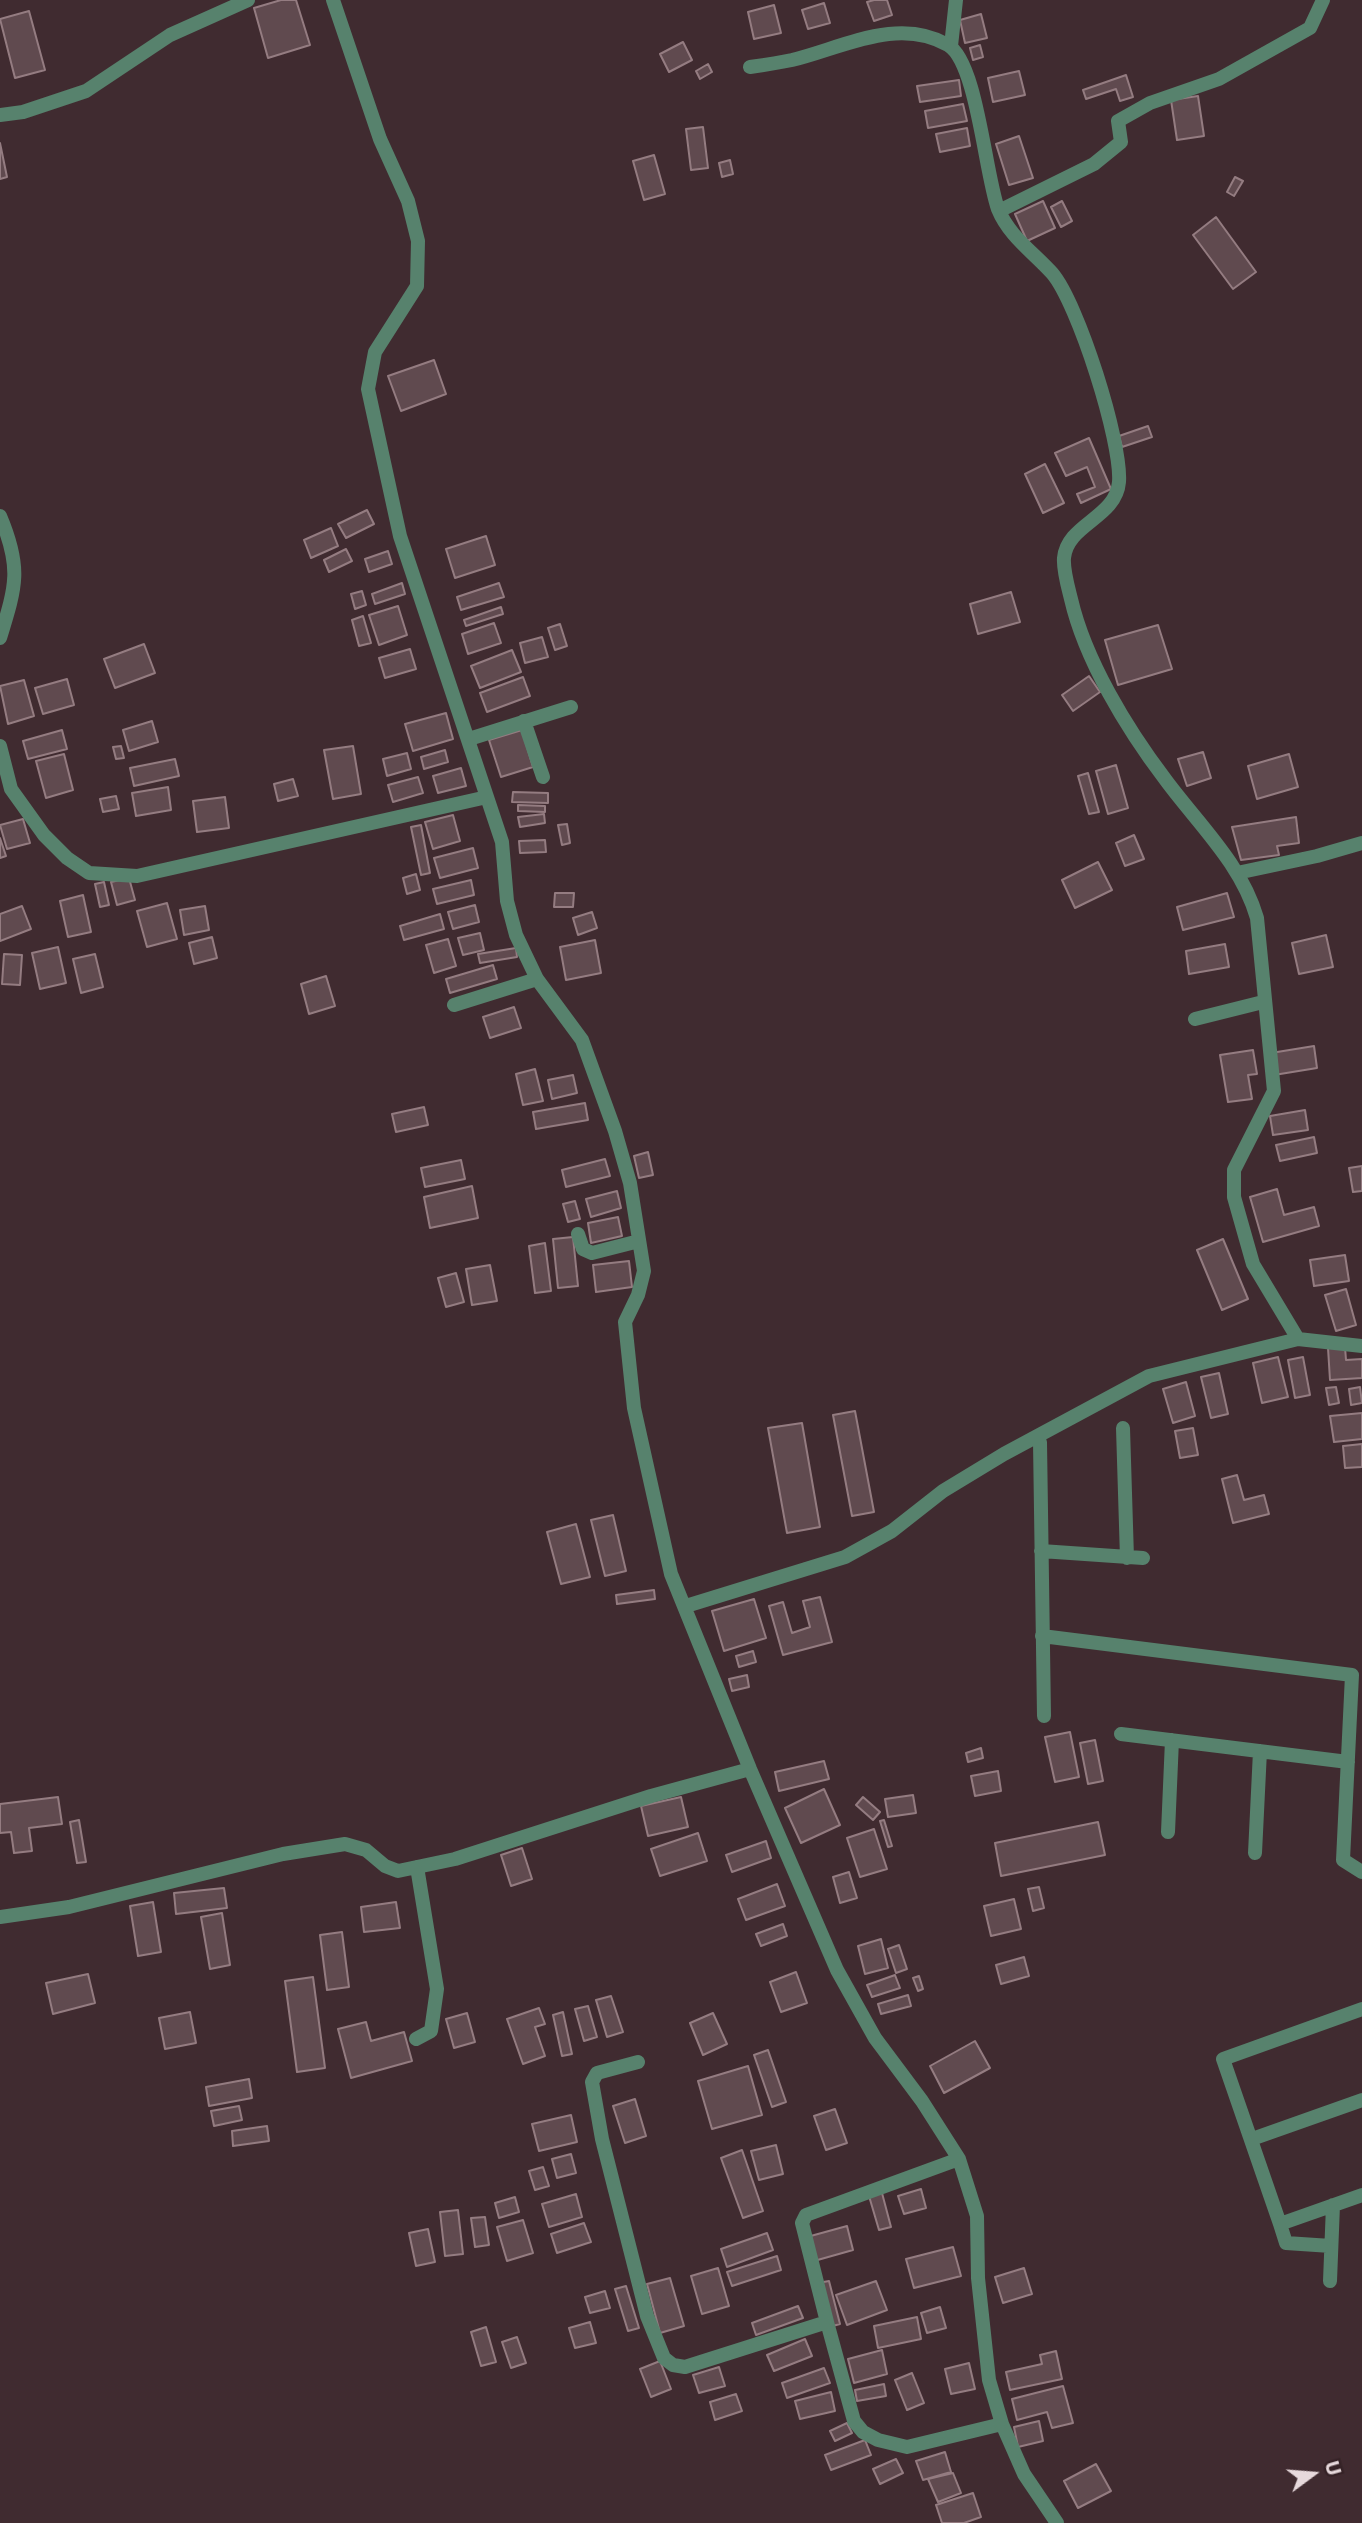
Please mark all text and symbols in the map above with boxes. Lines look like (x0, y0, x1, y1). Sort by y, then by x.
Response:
north arrow (1278, 2439, 1348, 2509)
text: U (1321, 2458, 1347, 2478)

